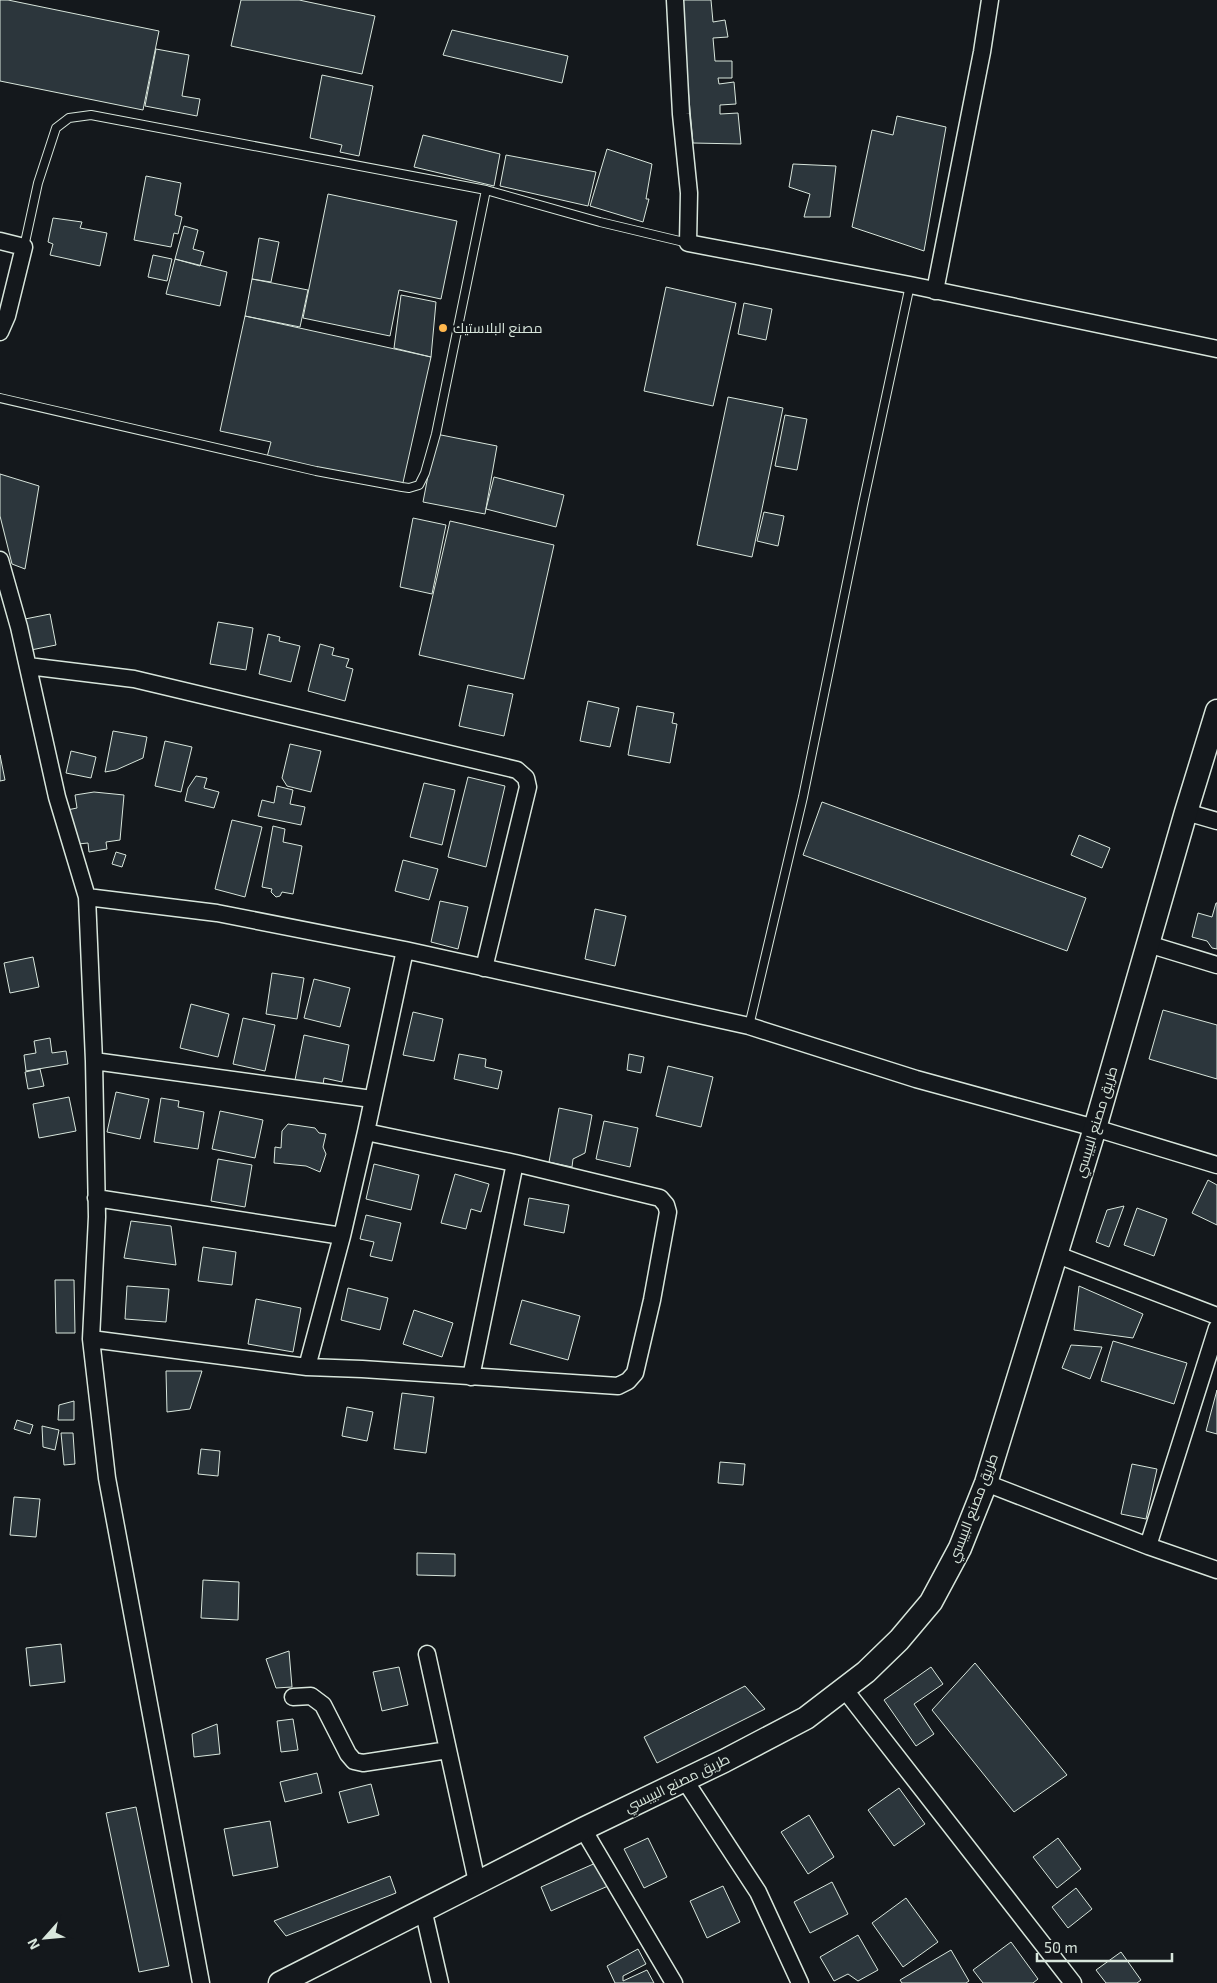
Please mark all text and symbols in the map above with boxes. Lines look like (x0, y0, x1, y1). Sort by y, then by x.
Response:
place label: مصنع البلاستيك (453, 319, 542, 337)
marker: مصنع البلاستيك (437, 322, 449, 334)
street label: طريق مصنع البيبسي (1071, 1064, 1123, 1180)
street label: طريق مصنع البيبسي (944, 1451, 1004, 1566)
street label: طريق مصنع البيبسي (621, 1750, 734, 1818)
north arrow (20, 1913, 70, 1963)
scale bar (1037, 1930, 1172, 1962)
text: N (23, 1936, 43, 1952)
text: 50 m (1044, 1938, 1078, 1956)

